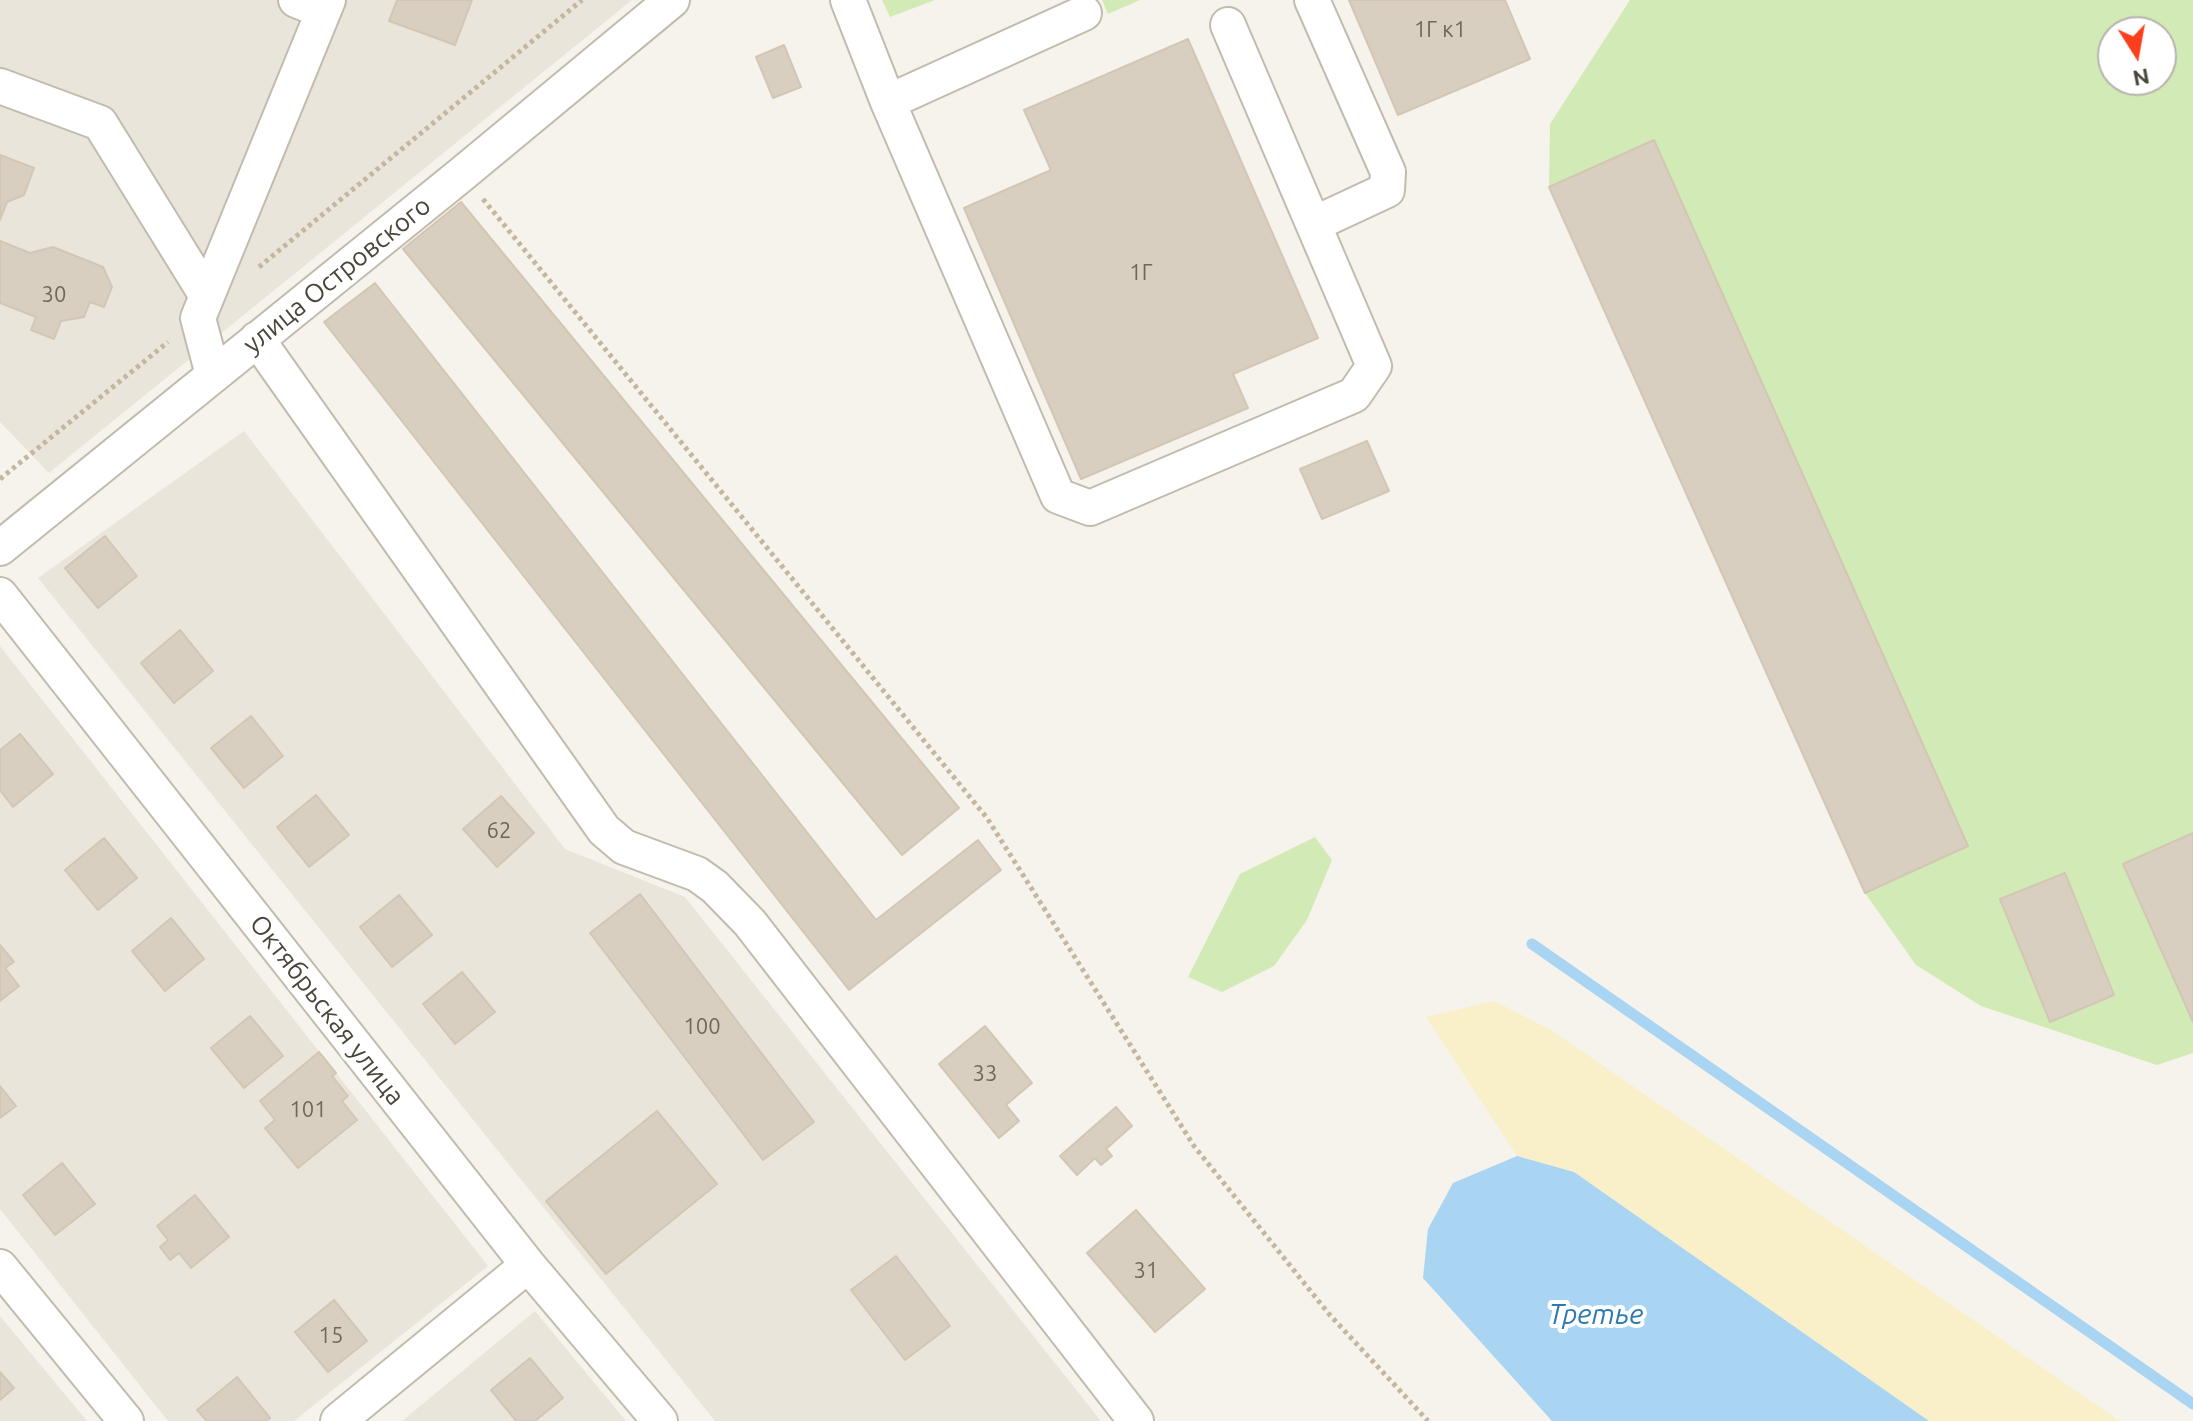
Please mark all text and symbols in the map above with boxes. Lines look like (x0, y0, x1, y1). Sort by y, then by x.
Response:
north arrow (2097, 16, 2177, 96)
house number: 1Г к1 (1414, 17, 1466, 43)
text: N (2131, 64, 2152, 92)
street label: улица Островского (237, 190, 437, 360)
house number: 1Г (1129, 260, 1153, 286)
house number: 30 (42, 282, 66, 308)
house number: 62 (487, 818, 511, 844)
street label: Октябрьская улица (243, 909, 411, 1111)
house number: 100 (683, 1014, 721, 1040)
house number: 33 (973, 1061, 997, 1087)
house number: 101 (289, 1097, 327, 1123)
house number: 31 (1134, 1258, 1158, 1284)
water label: Третье (1549, 1298, 1643, 1332)
house number: 15 (319, 1323, 343, 1349)

